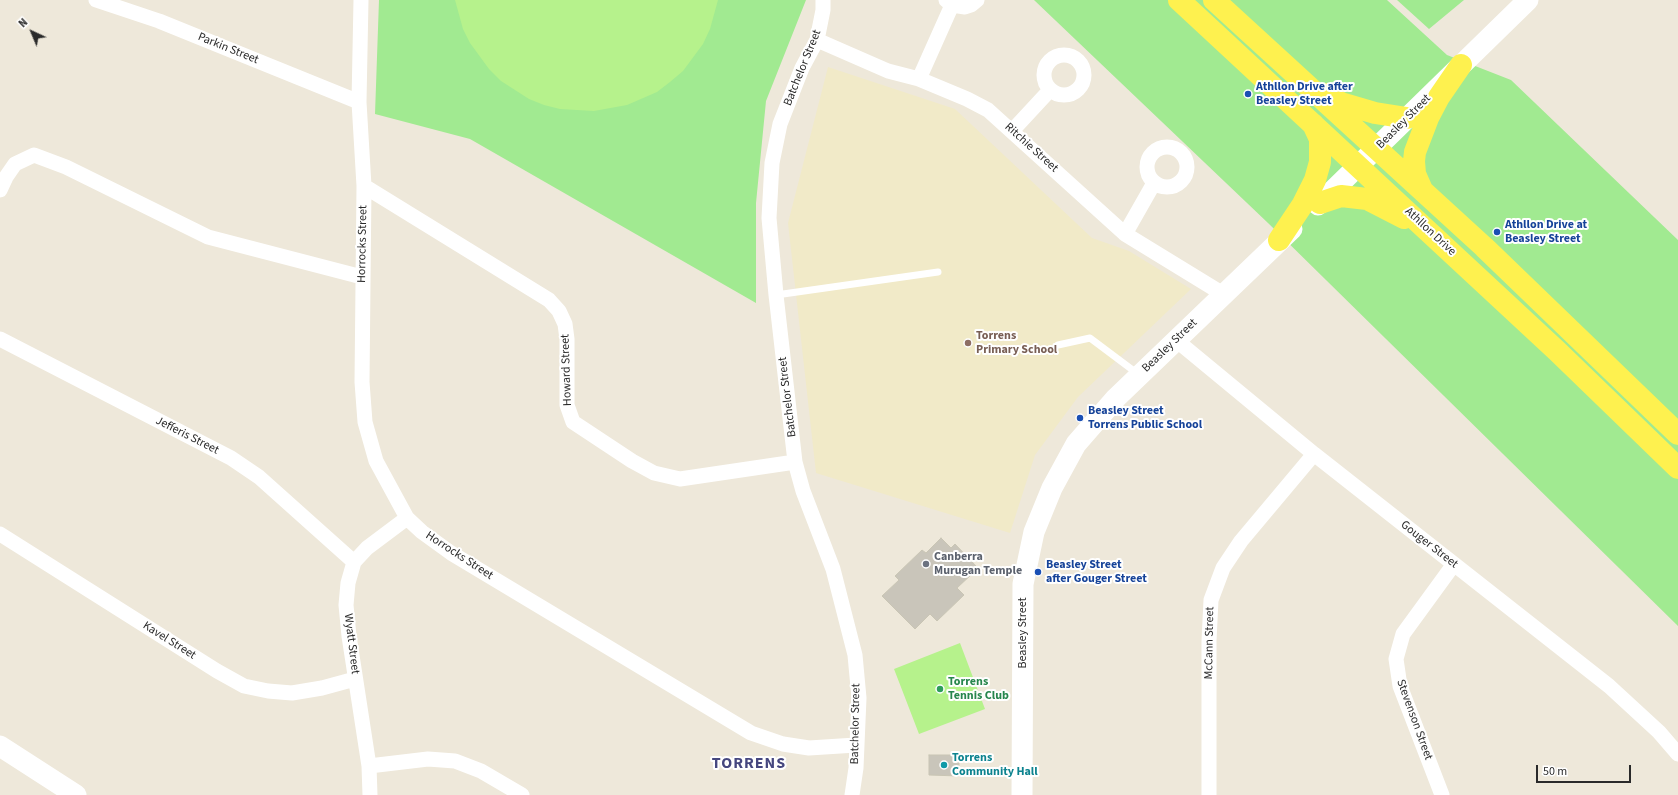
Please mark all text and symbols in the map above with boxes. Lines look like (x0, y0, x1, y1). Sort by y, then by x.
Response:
north arrow (12, 12, 52, 52)
text: N (15, 15, 31, 31)
street label: Batchelor Street (781, 28, 825, 108)
street label: Parkin Street (195, 30, 261, 68)
place label: Athllon Drive after Beasley Street (1256, 80, 1353, 108)
marker: Athllon Drive after Beasley Street (1243, 89, 1253, 99)
street label: Beasley Street (1374, 92, 1434, 152)
street label: Ritchie Street (1001, 120, 1061, 176)
street label: Horrocks Street (355, 205, 371, 283)
street label: Athllon Drive (1401, 205, 1459, 259)
place label: Athllon Drive at Beasley Street (1505, 218, 1587, 246)
marker: Athllon Drive at Beasley Street (1492, 227, 1502, 237)
street label: Beasley Street (1139, 316, 1201, 376)
place label: Torrens Primary School (976, 329, 1057, 357)
street label: Howard Street (559, 334, 575, 406)
marker: Torrens Primary School (963, 338, 973, 348)
street label: Batchelor Street (776, 356, 800, 438)
place label: Beasley Street Torrens Public School (1088, 404, 1202, 432)
marker: Beasley Street Torrens Public School (1075, 413, 1085, 423)
street label: Jefferis Street (153, 414, 221, 458)
street label: Gouger Street (1397, 518, 1461, 572)
street label: Horrocks Street (422, 529, 496, 583)
place label: Canberra Murugan Temple (934, 550, 1022, 578)
place label: Beasley Street after Gouger Street (1046, 558, 1147, 586)
marker: Canberra Murugan Temple (921, 559, 931, 569)
marker: Beasley Street after Gouger Street (1033, 567, 1043, 577)
street label: Beasley Street (1016, 597, 1030, 669)
street label: McCann Street (1202, 607, 1218, 679)
street label: Wyatt Street (340, 613, 362, 675)
street label: Kavel Street (140, 619, 198, 663)
place label: Torrens Tennis Club (948, 675, 1009, 703)
street label: Stevenson Street (1393, 678, 1435, 762)
street label: Batchelor Street (848, 683, 864, 765)
marker: Torrens Tennis Club (935, 684, 945, 694)
place label: Torrens Community Hall (952, 751, 1038, 779)
district label: TORRENS (712, 754, 786, 774)
scale bar (1538, 757, 1633, 783)
marker: Torrens Community Hall (939, 760, 949, 770)
text: 50 m (1543, 763, 1567, 780)

